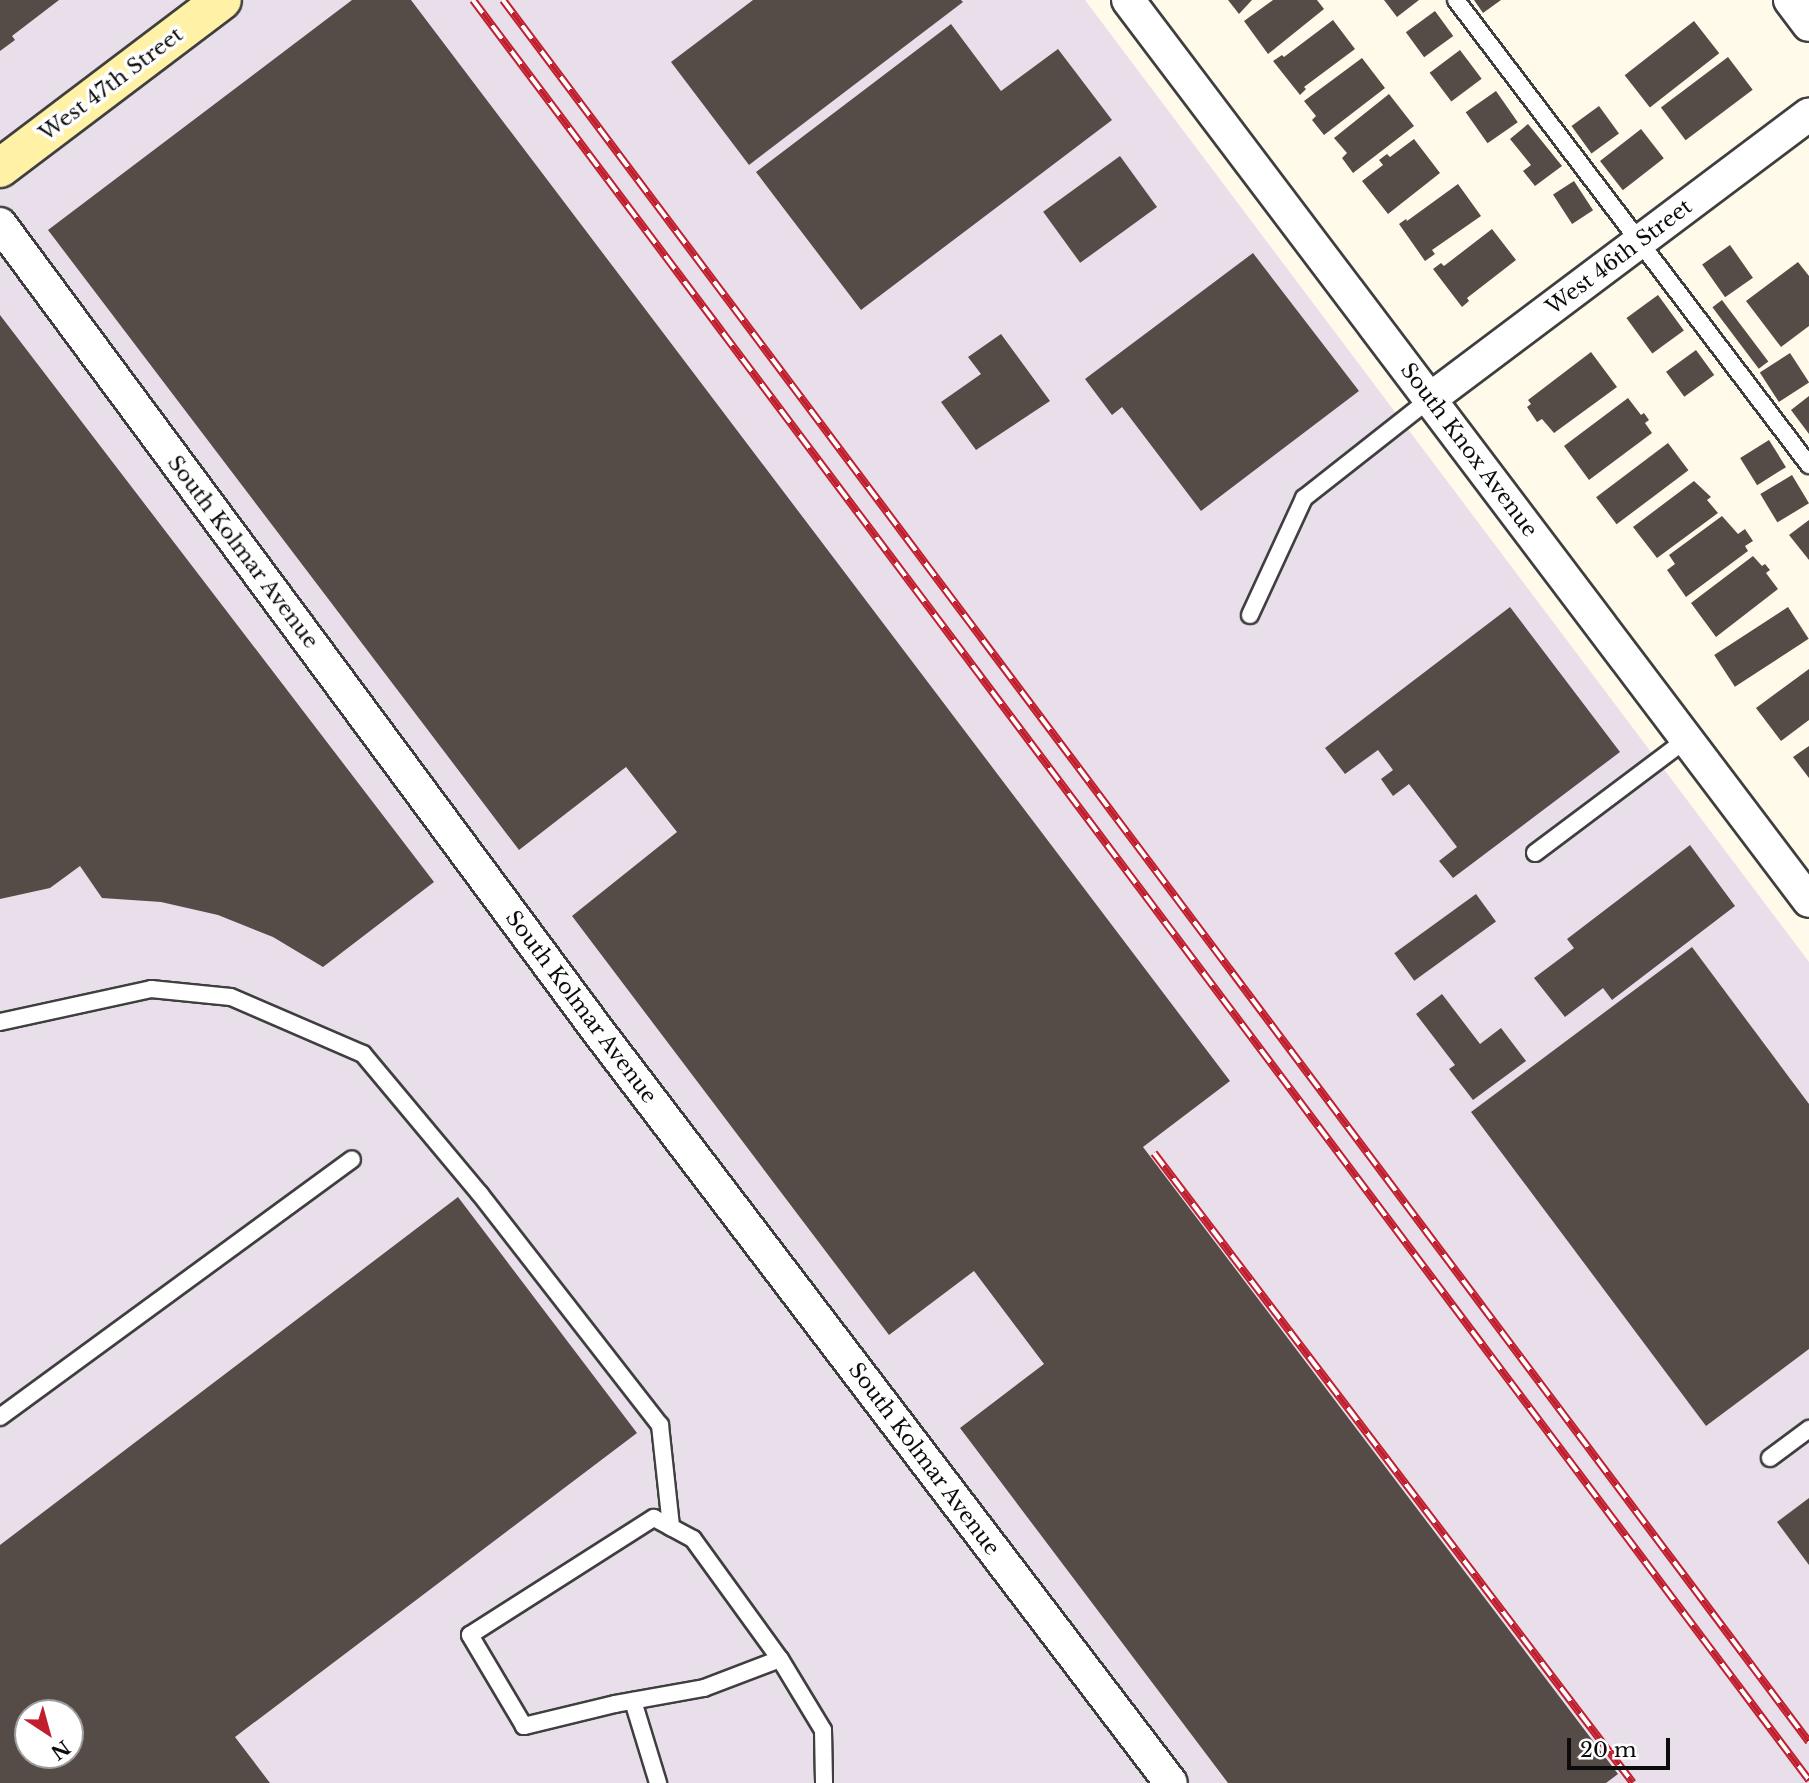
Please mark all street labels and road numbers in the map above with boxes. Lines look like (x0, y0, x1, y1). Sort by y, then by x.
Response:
street label: West 47th Street (34, 22, 188, 146)
street label: West 46th Street (1541, 194, 1697, 320)
street label: South Knox Avenue (1395, 358, 1543, 542)
street label: South Kolmar Avenue (162, 450, 324, 654)
street label: South Kolmar Avenue (500, 905, 662, 1109)
street label: South Kolmar Avenue (843, 1357, 1005, 1561)

